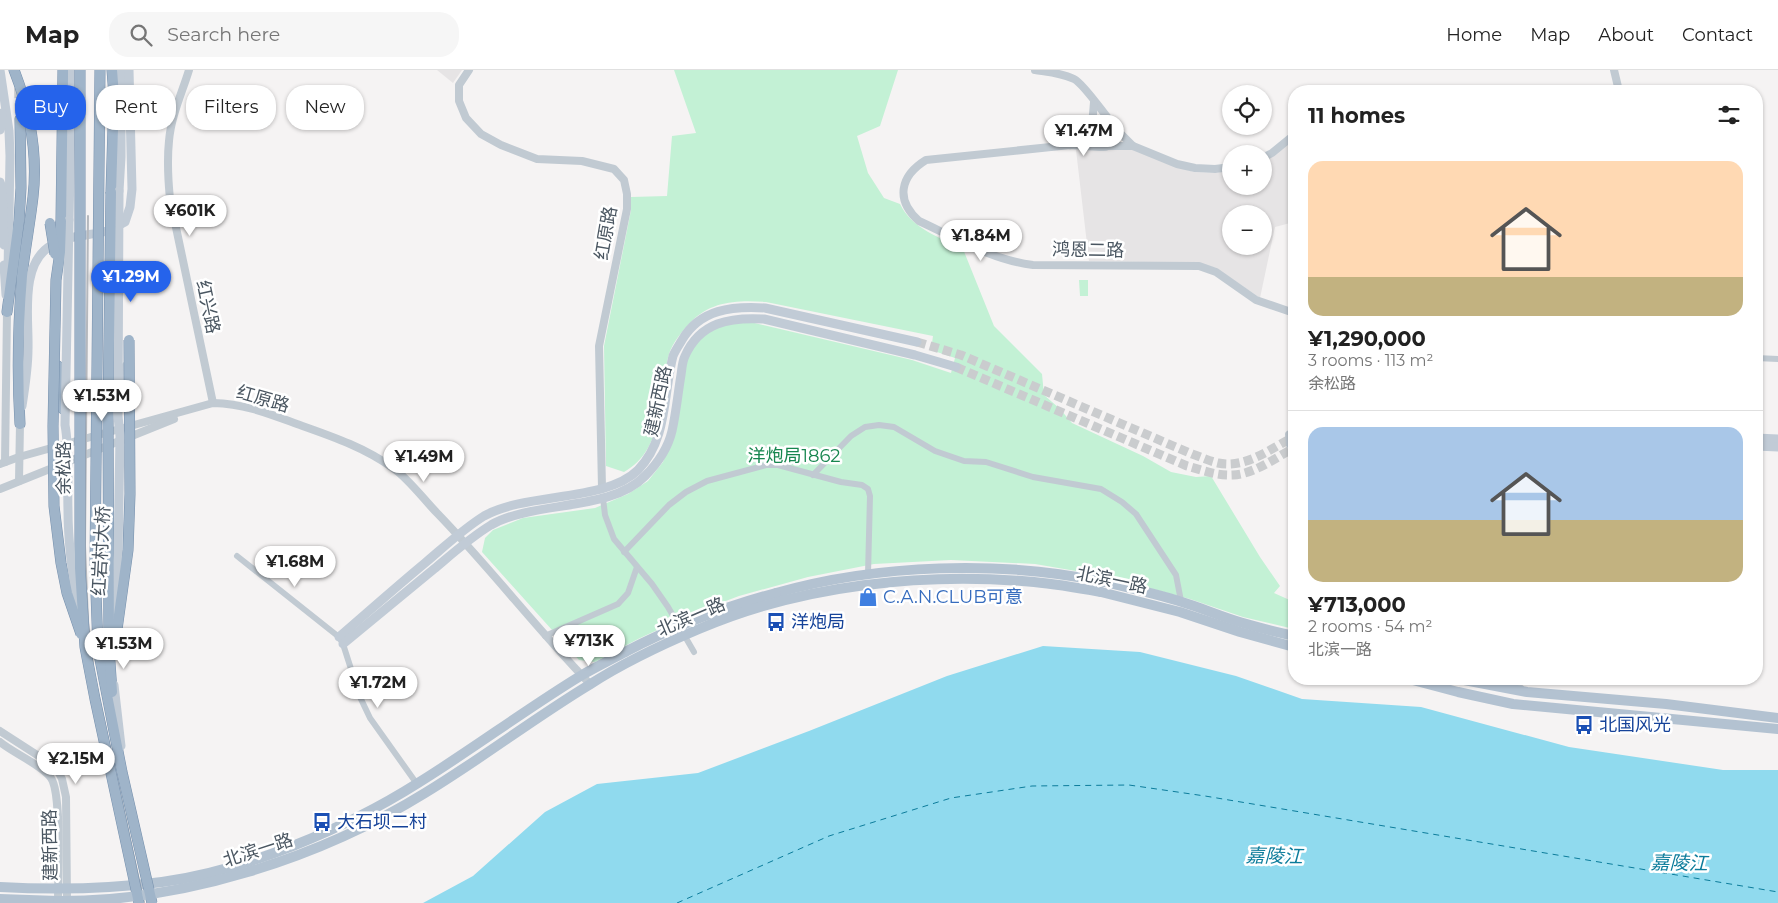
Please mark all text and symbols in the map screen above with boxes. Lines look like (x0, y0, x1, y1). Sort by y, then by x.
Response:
search box (109, 12, 459, 57)
text: Map (25, 20, 79, 49)
icon: search (127, 21, 155, 49)
text: Search here (167, 23, 280, 46)
text: Home (1446, 24, 1502, 46)
text: Map (1530, 24, 1570, 46)
text: About (1598, 24, 1654, 46)
text: Contact (1682, 24, 1753, 46)
chip: Buy (15, 85, 86, 130)
chip: Rent (96, 85, 176, 130)
chip: Filters (186, 85, 276, 130)
chip: New (286, 85, 364, 130)
map controls (1222, 85, 1272, 255)
button: locate (1222, 85, 1272, 135)
icon: filters (1715, 101, 1743, 129)
text: 11 homes (1308, 103, 1405, 128)
pin: ¥1.47M (1043, 114, 1125, 157)
text: ¥1.47M (1055, 121, 1113, 140)
button: + (1222, 145, 1272, 195)
pin: ¥601K (155, 194, 225, 237)
icon: home (1481, 194, 1571, 284)
text: ¥601K (165, 201, 215, 220)
street label: 红原路 (590, 205, 622, 261)
button: − (1222, 205, 1272, 255)
pin: ¥1.84M (940, 220, 1022, 262)
text: ¥1.84M (951, 226, 1011, 245)
street label: 鸿恩二路 (1052, 238, 1124, 262)
pin: ¥1.29M (90, 260, 172, 303)
text: ¥1.29M (102, 267, 160, 286)
street label: 红兴路 (192, 278, 224, 336)
text: ¥1,290,000 (1308, 326, 1426, 351)
text: 3 rooms · 113 m² (1308, 351, 1433, 370)
street label: 建新西路 (640, 363, 676, 439)
text: 余松路 (1308, 374, 1356, 393)
pin: ¥1.53M (61, 380, 143, 422)
street label: 红原路 (234, 381, 292, 417)
text: ¥1.53M (74, 386, 130, 405)
pin: ¥1.49M (383, 440, 465, 483)
street label: 余松路 (53, 441, 75, 495)
park label: 洋炮局1862 (747, 445, 841, 467)
text: ¥1.49M (394, 447, 454, 466)
icon: home (1481, 459, 1571, 549)
street label: 红岩村大桥 (88, 505, 114, 597)
pin: ¥1.68M (254, 546, 336, 588)
text: ¥1.68M (266, 552, 324, 571)
street label: 北滨一路 (1074, 562, 1150, 598)
shop icon: C.A.N.CLUB可意 (857, 586, 879, 608)
place label: C.A.N.CLUB可意 (883, 586, 1023, 608)
text: ¥713,000 (1308, 592, 1406, 617)
street label: 北滨一路 (654, 593, 728, 641)
bus stop icon: 洋炮局 (765, 611, 787, 633)
place label: 洋炮局 (791, 611, 845, 633)
text: 2 rooms · 54 m² (1308, 617, 1432, 636)
pin: ¥713K (554, 624, 624, 667)
pin: ¥1.53M (83, 628, 165, 670)
text: ¥713K (564, 631, 614, 650)
text: ¥1.53M (96, 634, 152, 653)
text: 北滨一路 (1308, 640, 1372, 659)
pin: ¥1.72M (337, 666, 419, 709)
text: ¥1.72M (349, 673, 407, 692)
bus stop icon: 北国风光 (1573, 714, 1595, 736)
place label: 北国风光 (1599, 714, 1671, 736)
pin: ¥2.15M (35, 742, 117, 785)
text: ¥2.15M (48, 749, 104, 768)
street label: 建新西路 (38, 809, 62, 881)
bus stop icon: 大石坝二村 (311, 811, 333, 833)
place label: 大石坝二村 (337, 811, 427, 833)
street label: 北滨一路 (220, 828, 296, 872)
water label: 嘉陵江 (1245, 844, 1305, 868)
water label: 嘉陵江 (1650, 851, 1710, 875)

